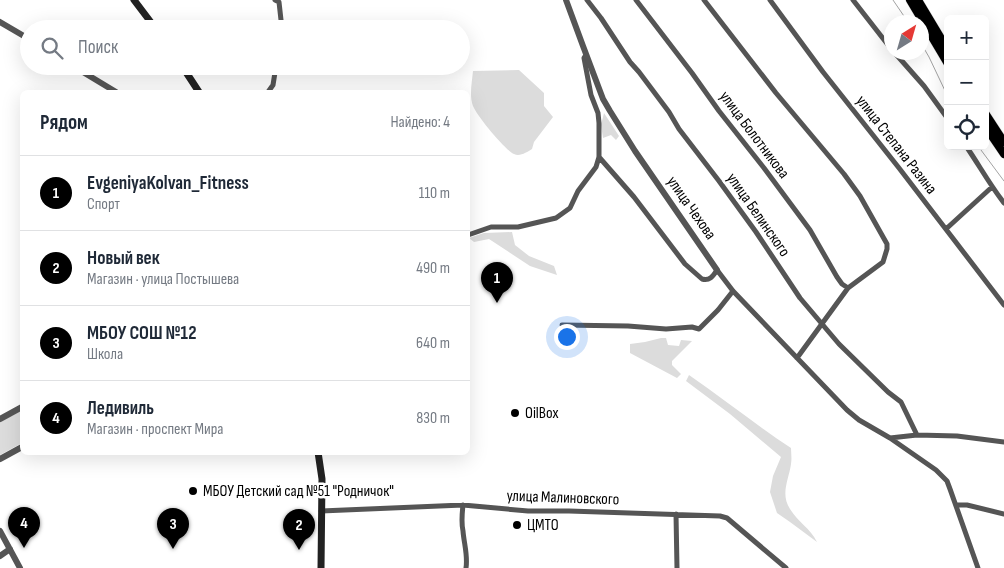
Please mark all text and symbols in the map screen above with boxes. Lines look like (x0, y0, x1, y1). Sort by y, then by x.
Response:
north arrow (884, 15, 929, 60)
map controls (944, 15, 989, 150)
button: + (944, 15, 989, 60)
search box (20, 20, 470, 75)
icon: search (38, 34, 66, 62)
text: Поиск (78, 36, 118, 59)
button: − (944, 60, 989, 105)
street label: улица Болотникова (715, 88, 793, 182)
street label: улица Степана Разина (851, 92, 941, 198)
button: locate (944, 105, 989, 150)
text: Рядом (40, 110, 88, 135)
text: Найдено: 4 (390, 113, 450, 132)
street label: улица Белинского (722, 169, 794, 261)
text: EvgeniyaKolvan_Fitness (87, 172, 249, 195)
street label: улица Чехова (662, 173, 720, 243)
text: 1 (53, 184, 59, 203)
text: 110 m (419, 184, 450, 203)
text: Спорт (87, 195, 120, 214)
text: Новый век (87, 247, 160, 270)
text: 2 (52, 259, 60, 278)
text: 490 m (416, 259, 450, 278)
pin: 1 (481, 262, 513, 303)
text: Магазин · улица Постышева (87, 270, 239, 289)
text: МБОУ СОШ №12 (87, 322, 197, 345)
your location (554, 324, 580, 350)
text: 3 (52, 334, 60, 353)
text: 640 m (416, 334, 450, 353)
text: Школа (87, 345, 123, 364)
text: Ледивиль (87, 397, 154, 420)
place label: OilBox (525, 404, 558, 423)
marker: OilBox (509, 407, 521, 419)
text: 4 (52, 409, 60, 428)
text: 830 m (416, 409, 450, 428)
text: Магазин · проспект Мира (87, 420, 224, 439)
place label: МБОУ Детский сад №51 "Родничок" (203, 482, 394, 501)
marker: МБОУ Детский сад №51 "Родничок" (187, 485, 199, 497)
street label: улица Малиновского (506, 487, 620, 509)
pin: 4 (8, 507, 40, 548)
pin: 3 (157, 508, 189, 549)
pin: 2 (283, 509, 315, 550)
place label: ЦМТО (527, 516, 559, 535)
marker: ЦМТО (511, 519, 523, 531)

